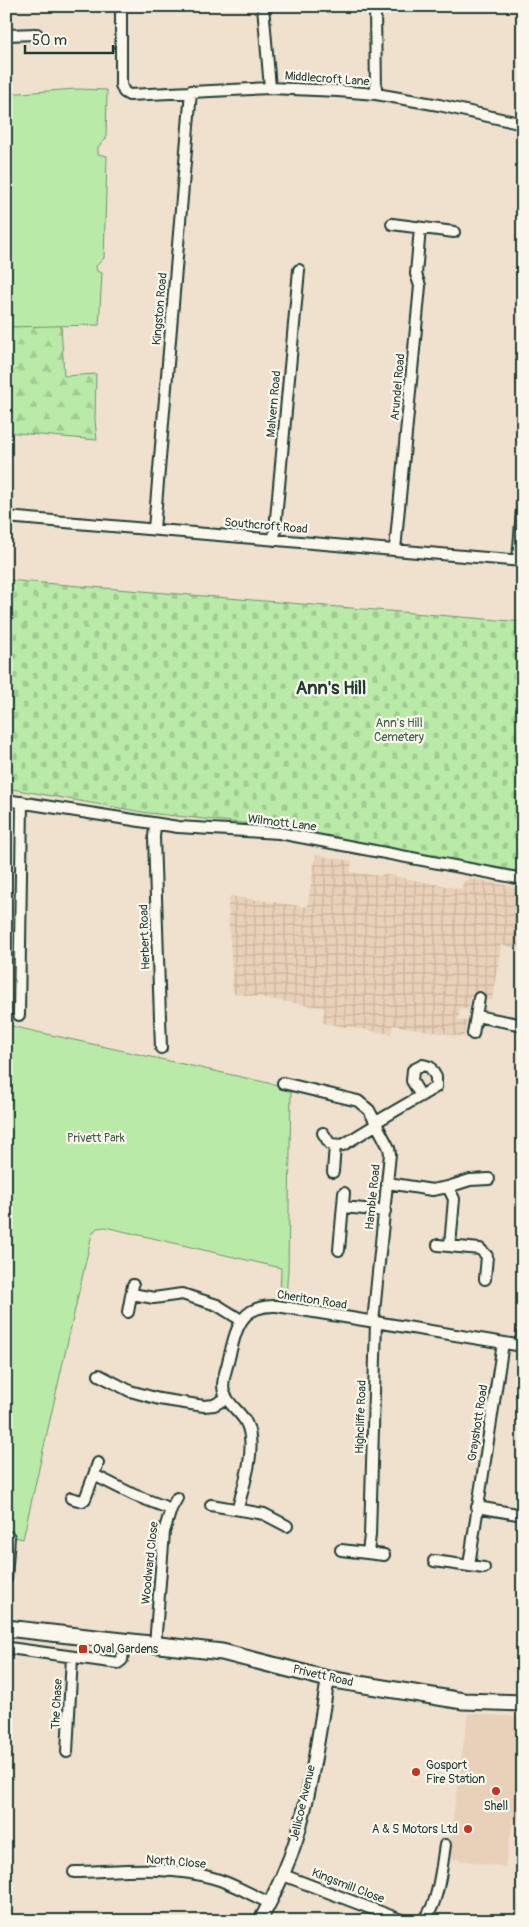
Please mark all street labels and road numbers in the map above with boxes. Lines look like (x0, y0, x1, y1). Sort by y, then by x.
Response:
street label: Middlecroft Lane (284, 69, 370, 89)
street label: Kingston Road (149, 272, 171, 346)
street label: Arundel Road (388, 353, 408, 421)
street label: Malvern Road (264, 370, 284, 438)
street label: Southcroft Road (224, 515, 308, 537)
street label: Wilmott Lane (247, 811, 317, 835)
street label: Herbert Road (136, 904, 154, 970)
street label: Hamble Road (362, 1163, 384, 1231)
street label: Cheriton Road (276, 1287, 348, 1313)
street label: Highcliffe Road (352, 1380, 370, 1454)
street label: Grayshott Road (465, 1383, 491, 1462)
street label: Woodward Close (138, 1521, 162, 1605)
street label: Privett Road (291, 1662, 355, 1690)
street label: The Chase (48, 1678, 66, 1730)
street label: Jellicoe Avenue (287, 1763, 319, 1842)
street label: North Close (146, 1852, 207, 1872)
street label: Kingsmill Close (310, 1865, 386, 1907)

